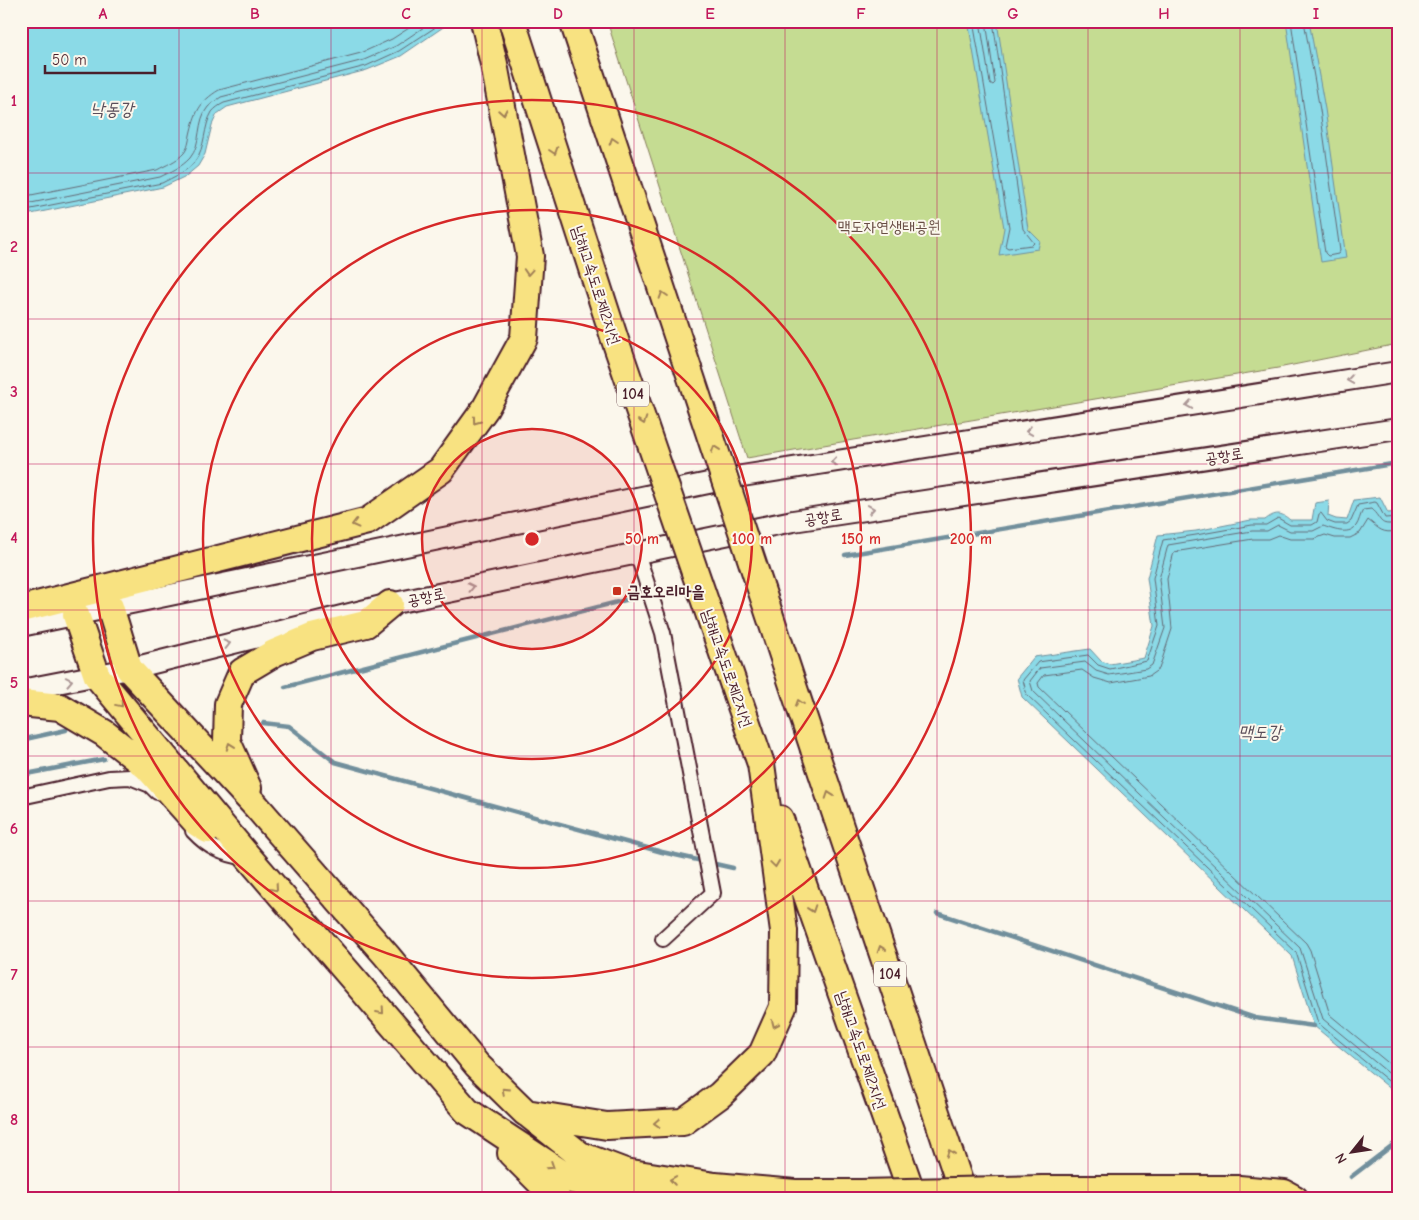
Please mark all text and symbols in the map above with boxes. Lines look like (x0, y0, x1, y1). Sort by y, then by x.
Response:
text: A (99, 5, 108, 23)
text: B (250, 5, 260, 23)
text: C (401, 5, 411, 23)
text: D (553, 5, 563, 23)
text: E (705, 5, 715, 23)
text: F (856, 5, 866, 23)
text: G (1007, 5, 1019, 23)
text: H (1158, 5, 1170, 23)
text: I (1313, 5, 1319, 23)
scale bar (45, 42, 155, 74)
text: 50 m (52, 51, 87, 69)
text: 1 (11, 92, 17, 110)
water label: 낙동강 (90, 99, 136, 120)
one-way arrow (497, 107, 508, 116)
one-way arrow (608, 137, 618, 145)
one-way arrow (548, 146, 558, 155)
park label: 맥도자연생태공원 (838, 218, 941, 236)
street label: 남해고속도로제2지선 (568, 223, 624, 347)
text: 2 (10, 238, 18, 256)
one-way arrow (523, 268, 534, 276)
one-way arrow (659, 291, 669, 300)
one-way arrow (1345, 374, 1354, 384)
road number: 104 (617, 382, 649, 406)
text: 3 (10, 383, 18, 401)
one-way arrow (1185, 400, 1194, 410)
one-way arrow (474, 415, 482, 424)
one-way arrow (637, 417, 647, 425)
one-way arrow (1024, 425, 1032, 436)
street label: 공항로 (1204, 444, 1245, 468)
one-way arrow (711, 445, 721, 454)
one-way arrow (829, 456, 838, 466)
one-way arrow (867, 504, 875, 515)
street label: 공항로 (803, 505, 844, 529)
one-way arrow (351, 518, 360, 529)
text: 4 (10, 529, 18, 547)
centre of rings (523, 530, 541, 548)
text: 50 m (625, 530, 659, 548)
text: 100 m (732, 530, 772, 548)
text: 150 m (841, 530, 881, 548)
text: 200 m (950, 530, 992, 548)
one-way arrow (466, 582, 475, 593)
place label: 금호오리마을 (627, 583, 704, 601)
street label: 공항로 (405, 584, 447, 610)
marker: 금호오리마을 (611, 585, 623, 597)
street label: 남해고속도로제2지선 (698, 607, 756, 730)
one-way arrow (223, 640, 231, 650)
text: 5 (10, 674, 18, 692)
one-way arrow (65, 676, 74, 687)
one-way arrow (115, 699, 124, 708)
one-way arrow (795, 699, 805, 708)
water label: 맥도강 (1238, 722, 1284, 743)
one-way arrow (226, 742, 236, 751)
one-way arrow (825, 791, 835, 799)
text: 6 (10, 820, 18, 838)
one-way arrow (769, 861, 780, 869)
one-way arrow (269, 882, 278, 891)
one-way arrow (806, 904, 816, 913)
one-way arrow (877, 945, 887, 953)
road number: 104 (874, 962, 906, 986)
text: 7 (10, 966, 18, 984)
street label: 남해고속도로제2지선 (832, 989, 890, 1112)
one-way arrow (375, 1005, 384, 1014)
one-way arrow (771, 1019, 782, 1028)
one-way arrow (501, 1088, 510, 1097)
text: 8 (10, 1111, 18, 1129)
one-way arrow (653, 1118, 661, 1129)
north arrow (1326, 1128, 1376, 1178)
one-way arrow (946, 1149, 956, 1157)
text: N (1332, 1150, 1351, 1166)
one-way arrow (545, 1160, 555, 1169)
one-way arrow (668, 1175, 677, 1185)

